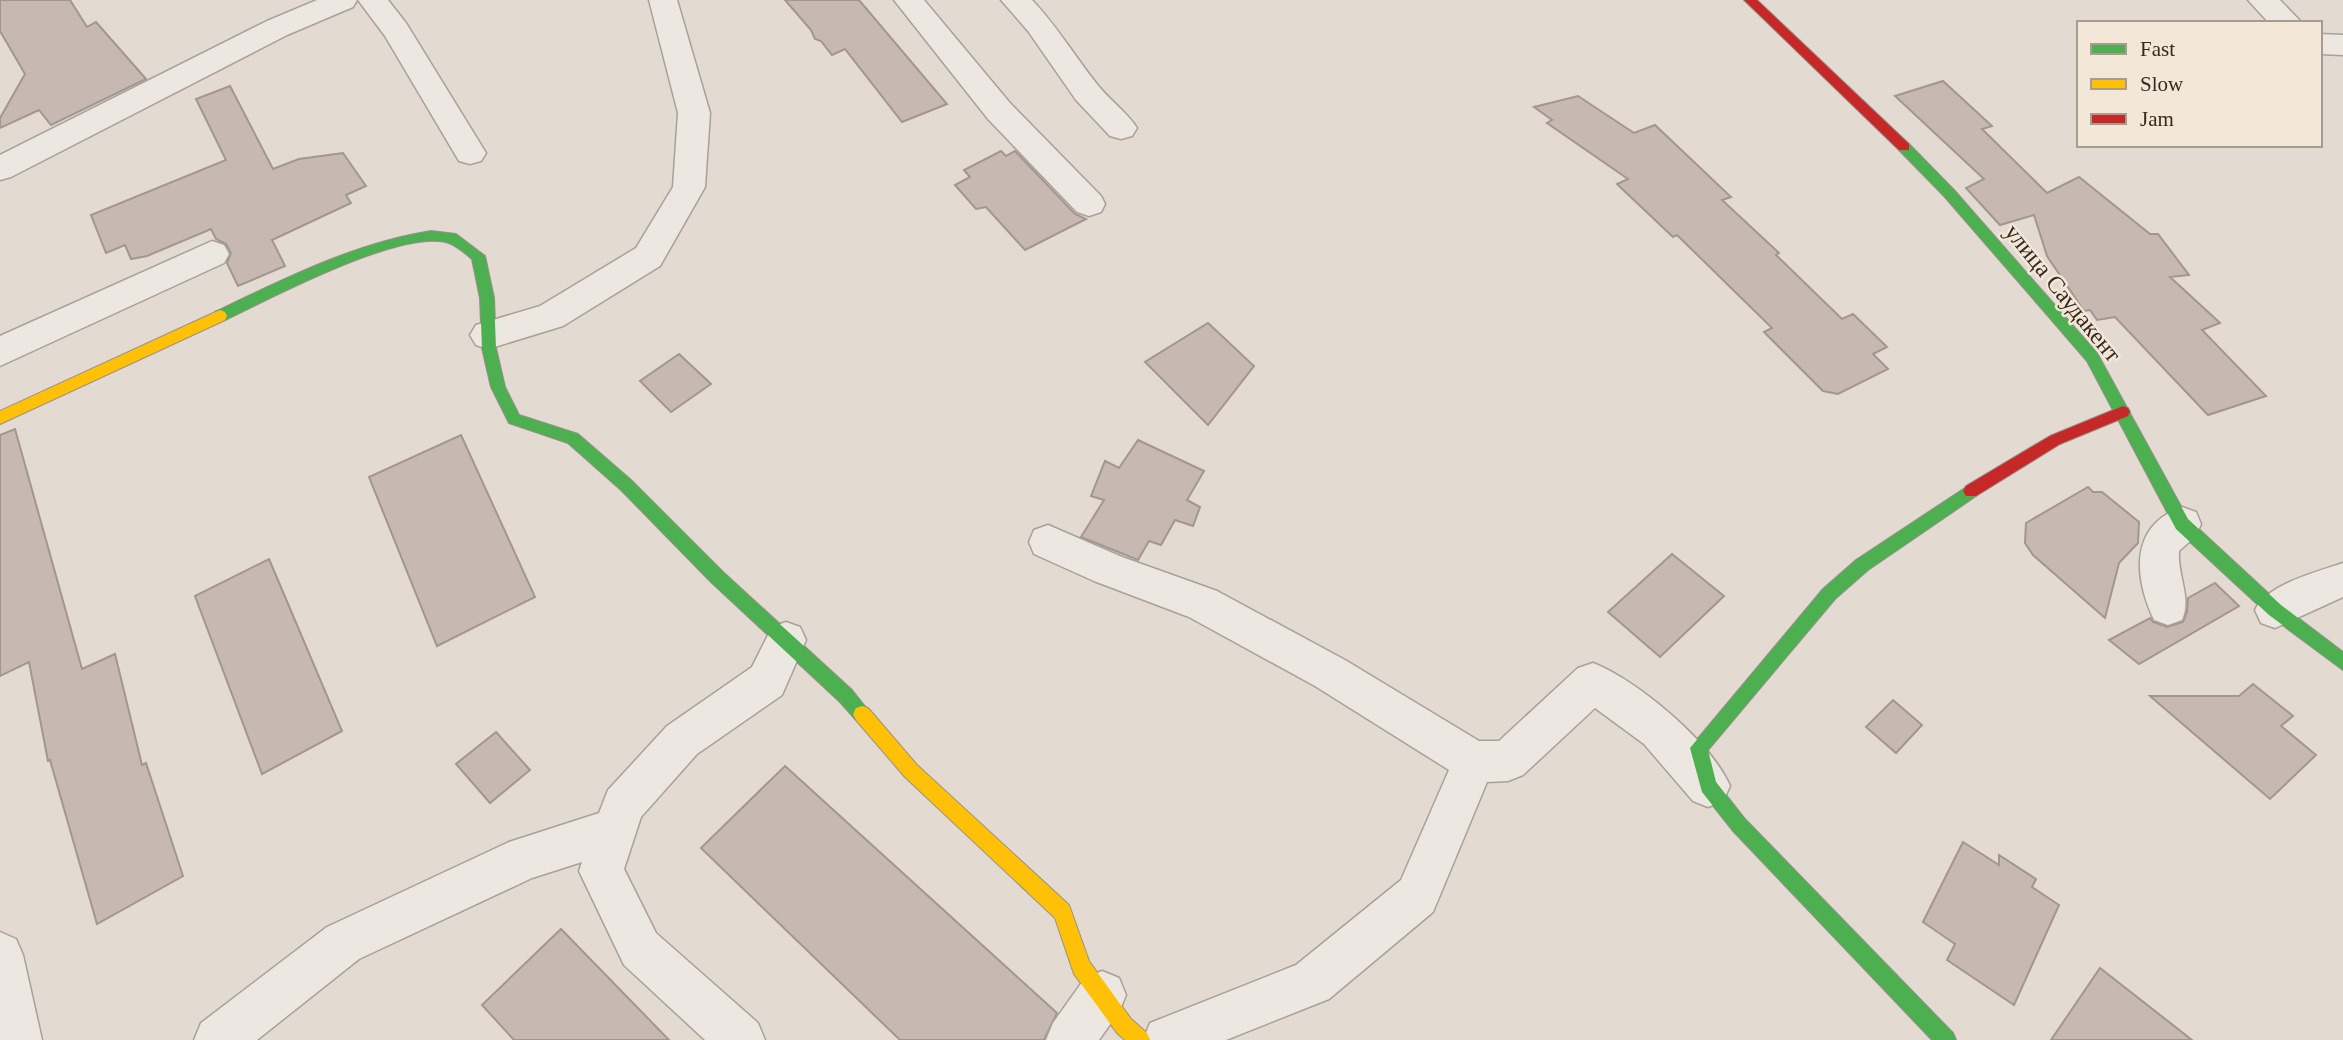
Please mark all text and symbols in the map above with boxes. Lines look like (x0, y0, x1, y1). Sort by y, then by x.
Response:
legend (2077, 21, 2322, 147)
text: Fast (2140, 37, 2175, 61)
text: Slow (2140, 72, 2184, 96)
text: Jam (2140, 107, 2174, 131)
street label: улица Саудакент (2000, 219, 2127, 367)

